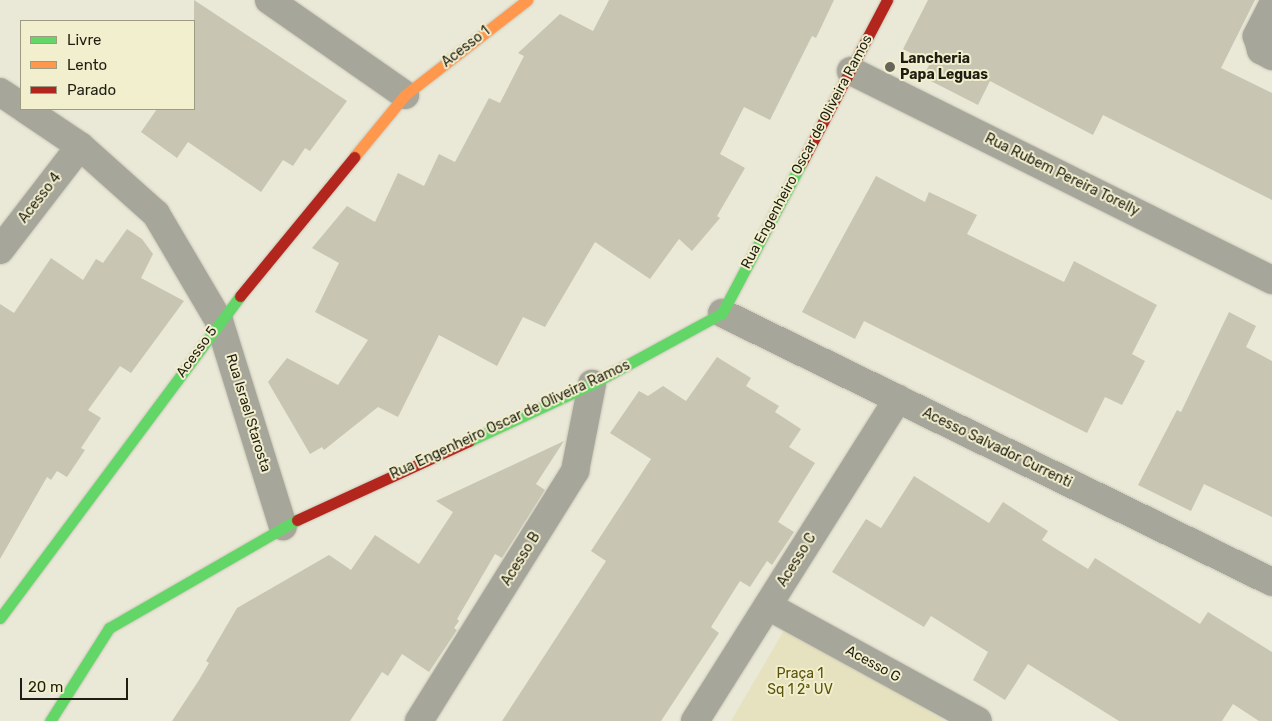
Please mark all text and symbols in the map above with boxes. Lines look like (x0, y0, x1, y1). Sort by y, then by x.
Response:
legend (20, 20, 195, 110)
street label: Acesso 1 (439, 23, 493, 71)
text: Livre (67, 31, 101, 49)
street label: Rua Engenheiro Oscar de Oliveira Ramos (738, 32, 876, 272)
place label: Lancheria Papa Leguas (900, 51, 988, 84)
text: Lento (67, 56, 107, 74)
marker: Lancheria Papa Leguas (884, 61, 896, 73)
text: Parado (67, 81, 116, 99)
street label: Rua Rubem Pereira Torelly (982, 130, 1142, 220)
street label: Acesso 4 (15, 169, 65, 227)
street label: Acesso 5 (173, 323, 221, 381)
street label: Rua Israel Starosta (222, 352, 274, 474)
street label: Rua Engenheiro Oscar de Oliveira Ramos (387, 357, 633, 483)
street label: Acesso Salvador Currenti (920, 404, 1074, 492)
street label: Acesso B (498, 529, 544, 589)
street label: Acesso C (774, 530, 820, 590)
street label: Acesso G (843, 642, 903, 686)
park label: Praça 1 Sq 1 2ª UV (767, 666, 833, 699)
scale bar (22, 668, 130, 700)
text: 20 m (28, 678, 63, 696)

